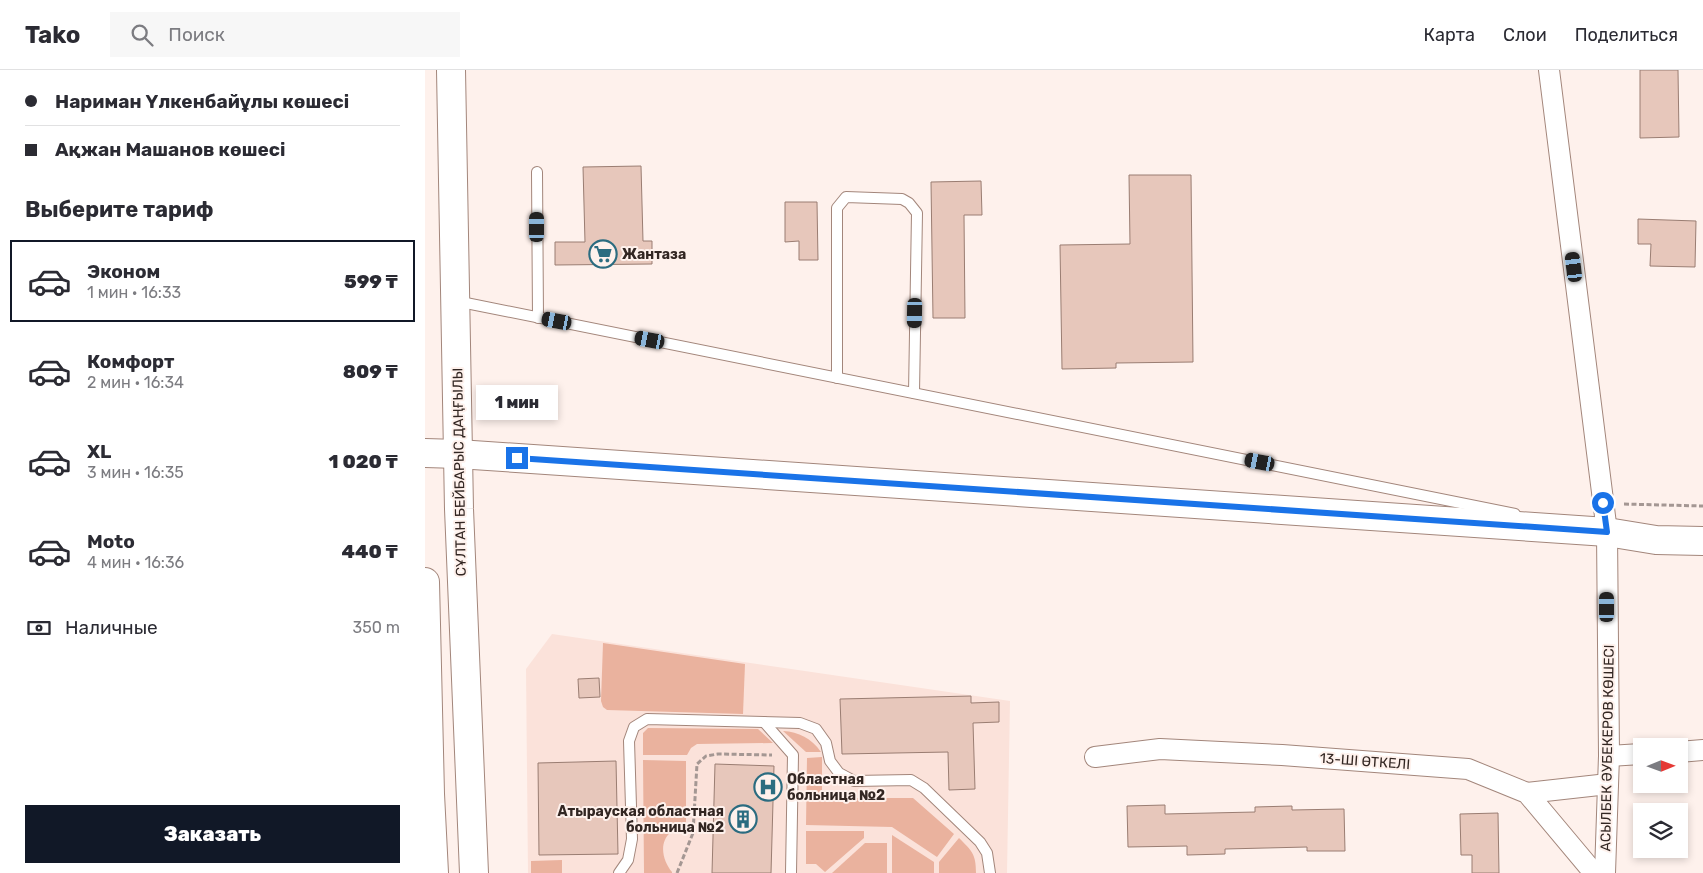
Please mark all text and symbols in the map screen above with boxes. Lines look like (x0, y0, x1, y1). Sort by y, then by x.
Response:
search box (110, 12, 460, 57)
text: Tako (25, 21, 80, 49)
icon: search (128, 21, 156, 49)
text: Поиск (168, 23, 225, 46)
text: Карта (1424, 24, 1475, 46)
text: Слои (1503, 24, 1547, 46)
text: Поделиться (1575, 24, 1678, 46)
text: Нариман Үлкенбайұлы көшесі (55, 90, 349, 113)
text: Ақжан Машанов көшесі (55, 138, 285, 161)
text: Выберите тариф (25, 196, 214, 223)
car (529, 212, 544, 242)
supermarket icon: Жантаза (588, 239, 618, 269)
place label: Жантаза (622, 246, 686, 263)
car (1564, 251, 1583, 283)
icon: car (27, 259, 72, 304)
text: Эконом (87, 260, 160, 283)
text: 599 ₸ (344, 270, 398, 293)
text: 1 мин · 16:33 (87, 283, 181, 302)
car (907, 298, 922, 328)
car (540, 311, 573, 331)
car (633, 330, 666, 350)
icon: car (27, 349, 72, 394)
text: Комфорт (87, 350, 174, 373)
text: 809 ₸ (343, 360, 398, 383)
street label: СҰЛТАН БЕЙБАРЫС ДАҢҒЫЛЫ (448, 368, 470, 576)
text: 2 мин · 16:34 (87, 373, 184, 392)
callout: 1 мин (476, 386, 558, 420)
text: 1 мин (495, 393, 539, 412)
icon: car (27, 439, 72, 484)
text: XL (87, 440, 111, 463)
route end (506, 447, 528, 469)
text: 1 020 ₸ (329, 450, 398, 473)
car (1243, 452, 1276, 472)
text: 3 мин · 16:35 (87, 463, 184, 482)
route start (1592, 492, 1614, 514)
icon: car (27, 529, 72, 574)
text: Moto (87, 530, 135, 553)
text: 440 ₸ (342, 540, 398, 563)
text: 4 мин · 16:36 (87, 553, 184, 572)
car (1599, 592, 1614, 622)
icon: cash (25, 614, 53, 642)
text: Наличные (65, 616, 158, 639)
text: 350 m (353, 618, 400, 637)
street label: АСЫЛБЕК ӘУБЕКЕРОВ КӨШЕСІ (1597, 644, 1618, 852)
north arrow (1633, 738, 1687, 792)
map controls (1633, 738, 1688, 858)
street label: 13-ШІ ӨТКЕЛІ (1319, 750, 1411, 773)
place label: Областная больница №2 (787, 771, 885, 804)
hospital icon: Областная больница №2 (753, 772, 783, 802)
place label: Атырауская областная больница №2 (557, 803, 724, 836)
button: layers (1633, 803, 1688, 858)
building icon: Атырауская областная больница №2 (728, 804, 758, 834)
button: Заказать (25, 805, 400, 863)

